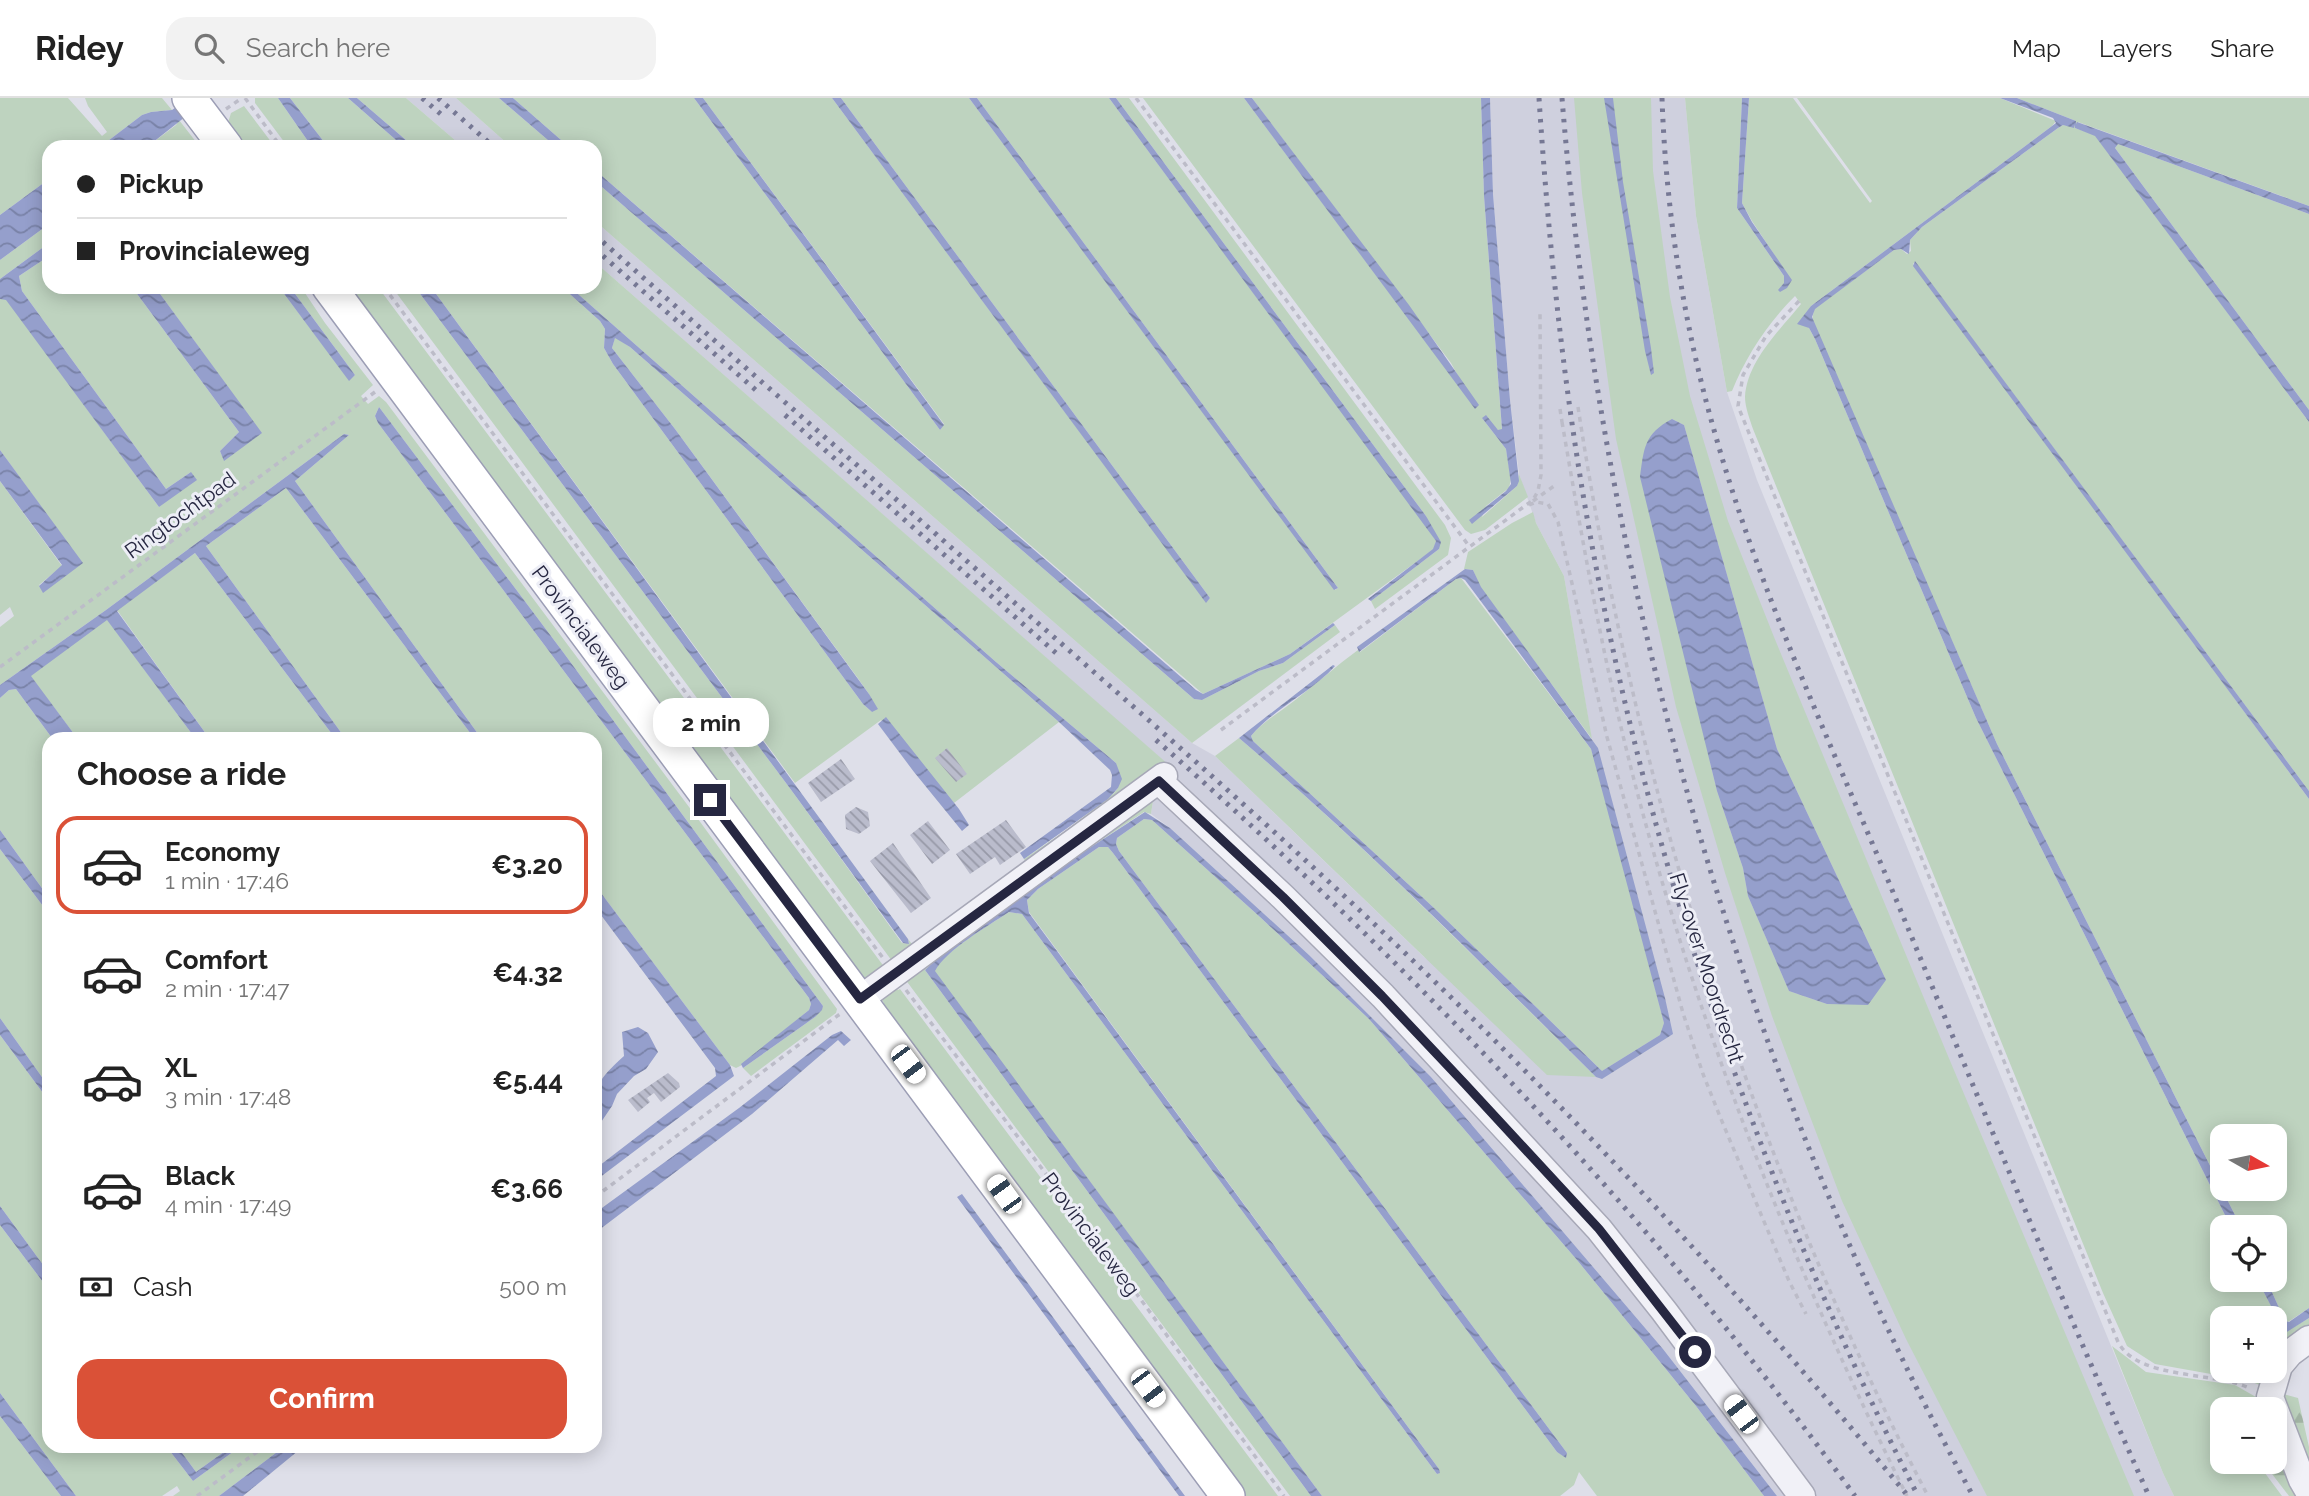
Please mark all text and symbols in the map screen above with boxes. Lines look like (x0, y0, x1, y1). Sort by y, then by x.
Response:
search box (166, 17, 656, 80)
text: Ridey (35, 29, 124, 68)
icon: search (190, 29, 228, 67)
text: Search here (246, 33, 390, 63)
text: Map (2012, 34, 2061, 63)
text: Layers (2099, 34, 2172, 63)
text: Share (2210, 34, 2274, 63)
text: Pickup (119, 169, 204, 199)
text: Provincialeweg (119, 236, 310, 266)
street label: Ringtochtpad (120, 466, 240, 564)
street label: Provincialeweg (527, 561, 635, 693)
callout: 2 min (652, 698, 768, 748)
text: 2 min (681, 709, 741, 736)
text: Choose a ride (77, 755, 286, 792)
route end (694, 784, 726, 816)
icon: car (81, 834, 144, 897)
text: Economy (165, 837, 280, 867)
text: €3.20 (491, 850, 563, 880)
text: 1 min · 17:46 (165, 867, 289, 894)
street label: Fly-over Moordrecht (1664, 870, 1750, 1066)
icon: car (81, 942, 144, 1005)
text: Comfort (165, 945, 268, 975)
text: €4.32 (492, 958, 563, 988)
text: 2 min · 17:47 (165, 975, 290, 1002)
car (887, 1041, 930, 1087)
icon: car (81, 1050, 144, 1113)
text: XL (165, 1053, 197, 1083)
text: €5.44 (492, 1066, 563, 1096)
text: 3 min · 17:48 (165, 1083, 291, 1110)
north arrow (2210, 1124, 2287, 1200)
map controls (2210, 1124, 2287, 1474)
icon: car (81, 1158, 144, 1221)
text: Black (165, 1161, 235, 1191)
street label: Provincialeweg (1037, 1168, 1145, 1300)
car (984, 1171, 1025, 1217)
text: €3.66 (490, 1174, 563, 1204)
text: 4 min · 17:49 (165, 1191, 291, 1218)
button: locate (2210, 1215, 2287, 1292)
icon: cash (77, 1268, 115, 1306)
text: Cash (133, 1272, 193, 1302)
text: 500 m (499, 1273, 567, 1300)
button: + (2210, 1306, 2287, 1383)
route start (1679, 1336, 1711, 1368)
button: Confirm (77, 1359, 567, 1439)
car (1127, 1365, 1170, 1411)
car (1720, 1391, 1763, 1437)
button: − (2210, 1397, 2287, 1474)

